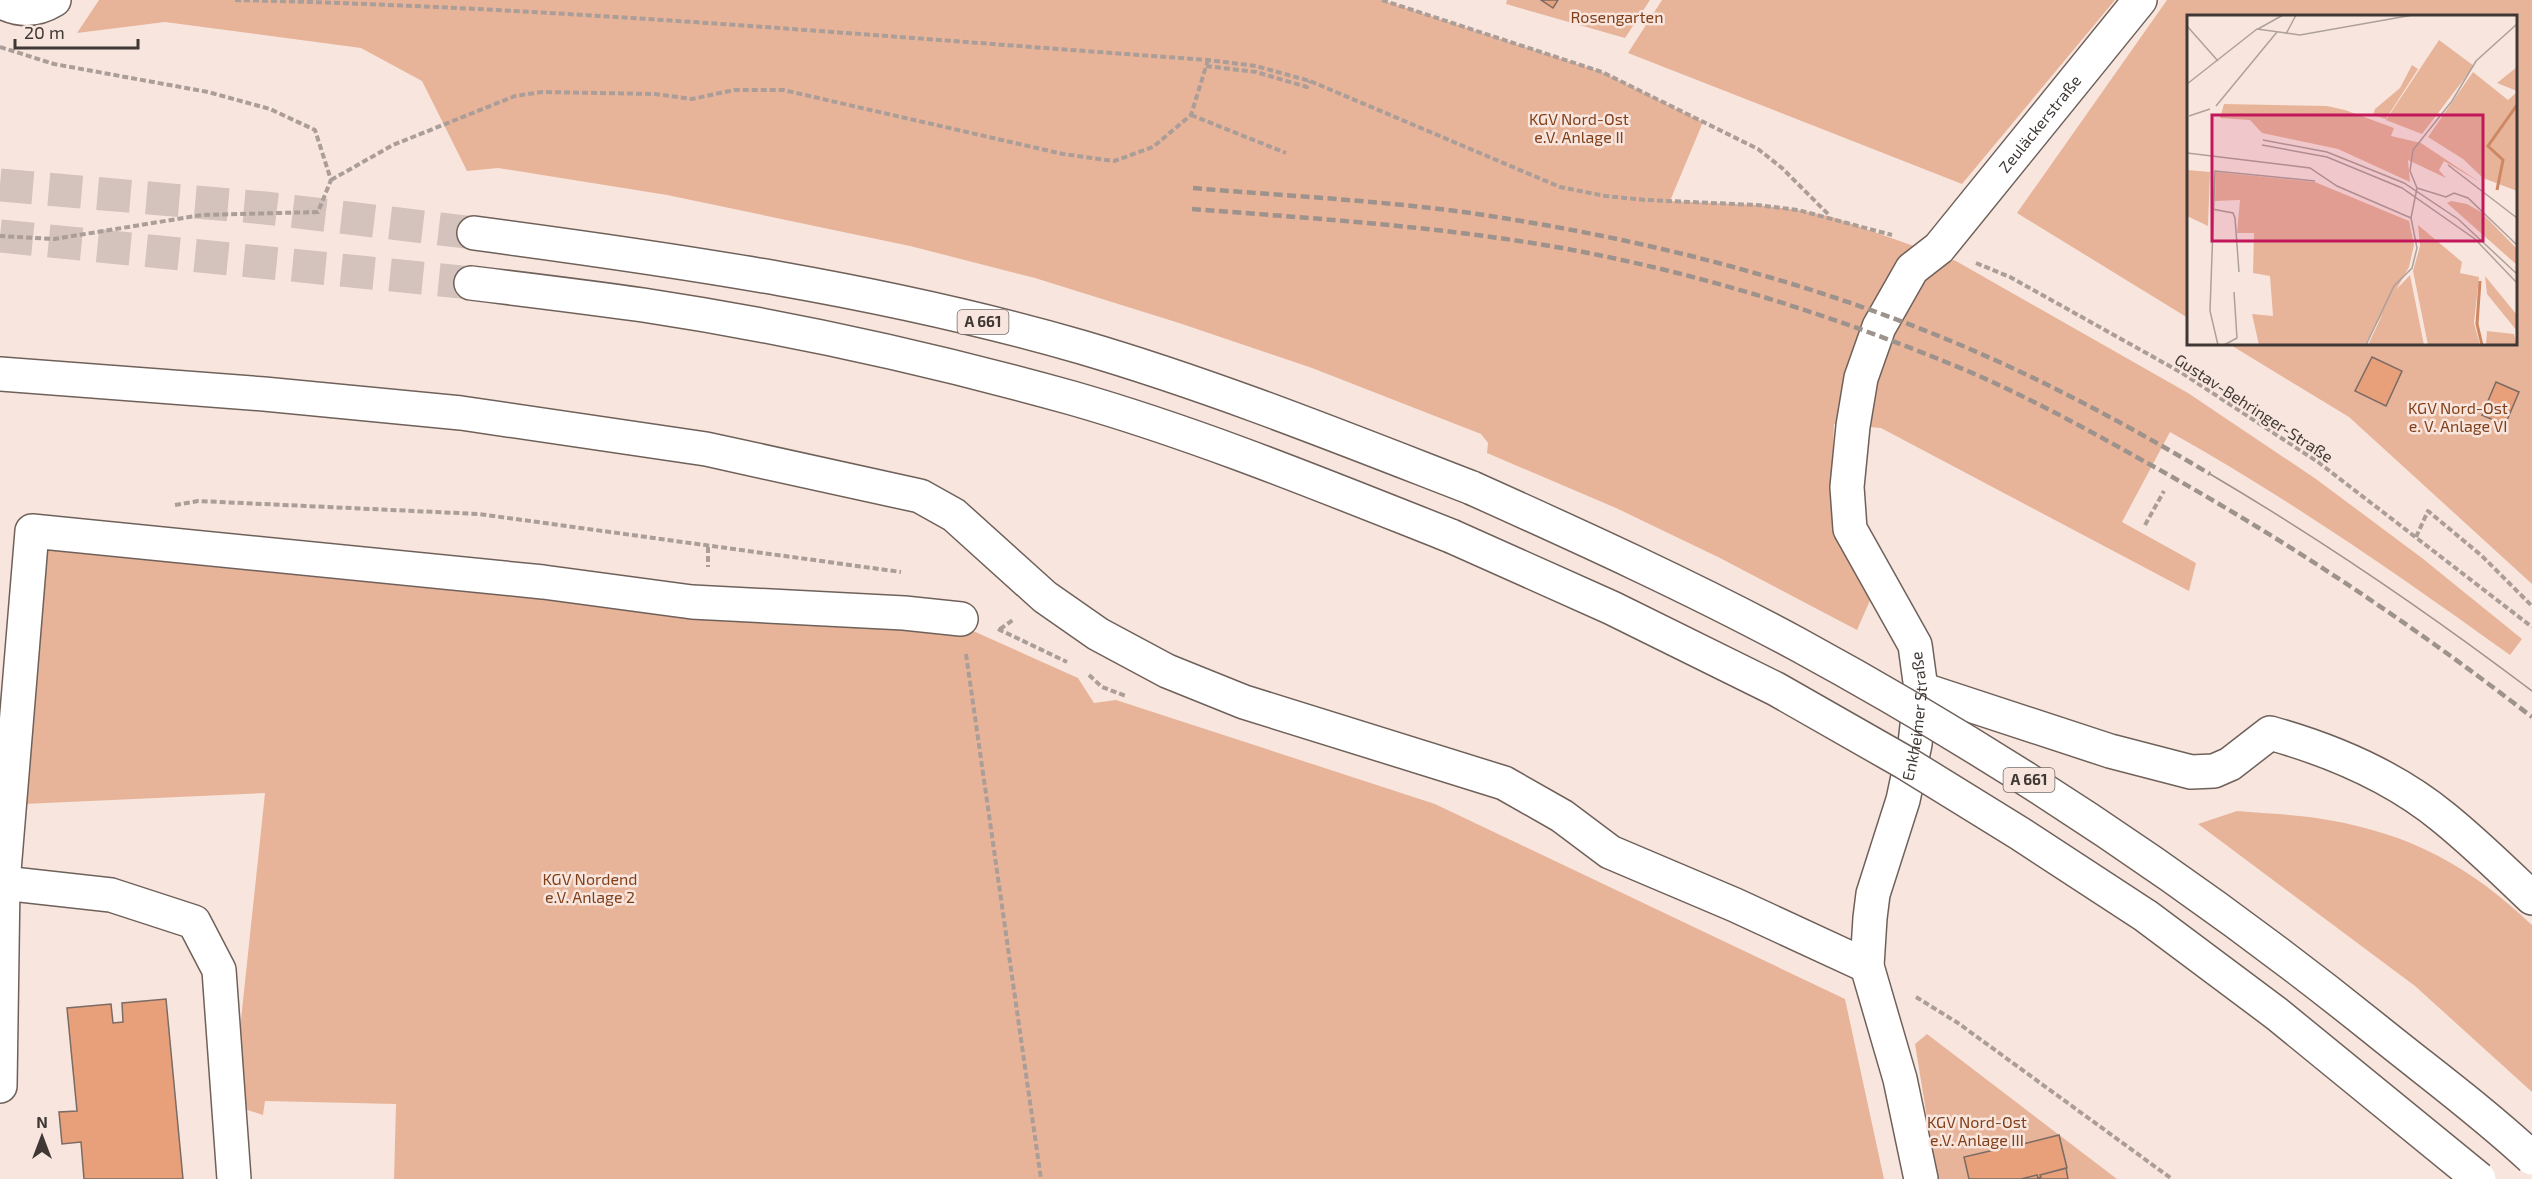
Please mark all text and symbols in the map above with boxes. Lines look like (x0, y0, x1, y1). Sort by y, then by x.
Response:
park label: Rosengarten (1571, 7, 1663, 26)
scale bar (15, 12, 138, 50)
inset map (2187, 15, 2517, 345)
text: 20 m (24, 21, 65, 43)
street label: Zeuläckerstraße (1994, 71, 2085, 176)
park label: KGV Nord-Ost e.V. Anlage II (1529, 109, 1629, 146)
road number: A 661 (958, 310, 1008, 334)
street label: Gustav-Behringer-Straße (2172, 349, 2337, 466)
park label: KGV Nord-Ost e. V. Anlage VI (2408, 398, 2508, 435)
street label: Enkheimer Straße (1897, 650, 1930, 782)
road number: A 661 (2004, 768, 2054, 792)
park label: KGV Nordend e.V. Anlage 2 (543, 869, 637, 906)
north arrow (12, 1107, 72, 1167)
text: N (36, 1112, 48, 1131)
park label: KGV Nord-Ost e.V. Anlage III (1927, 1112, 2027, 1149)

